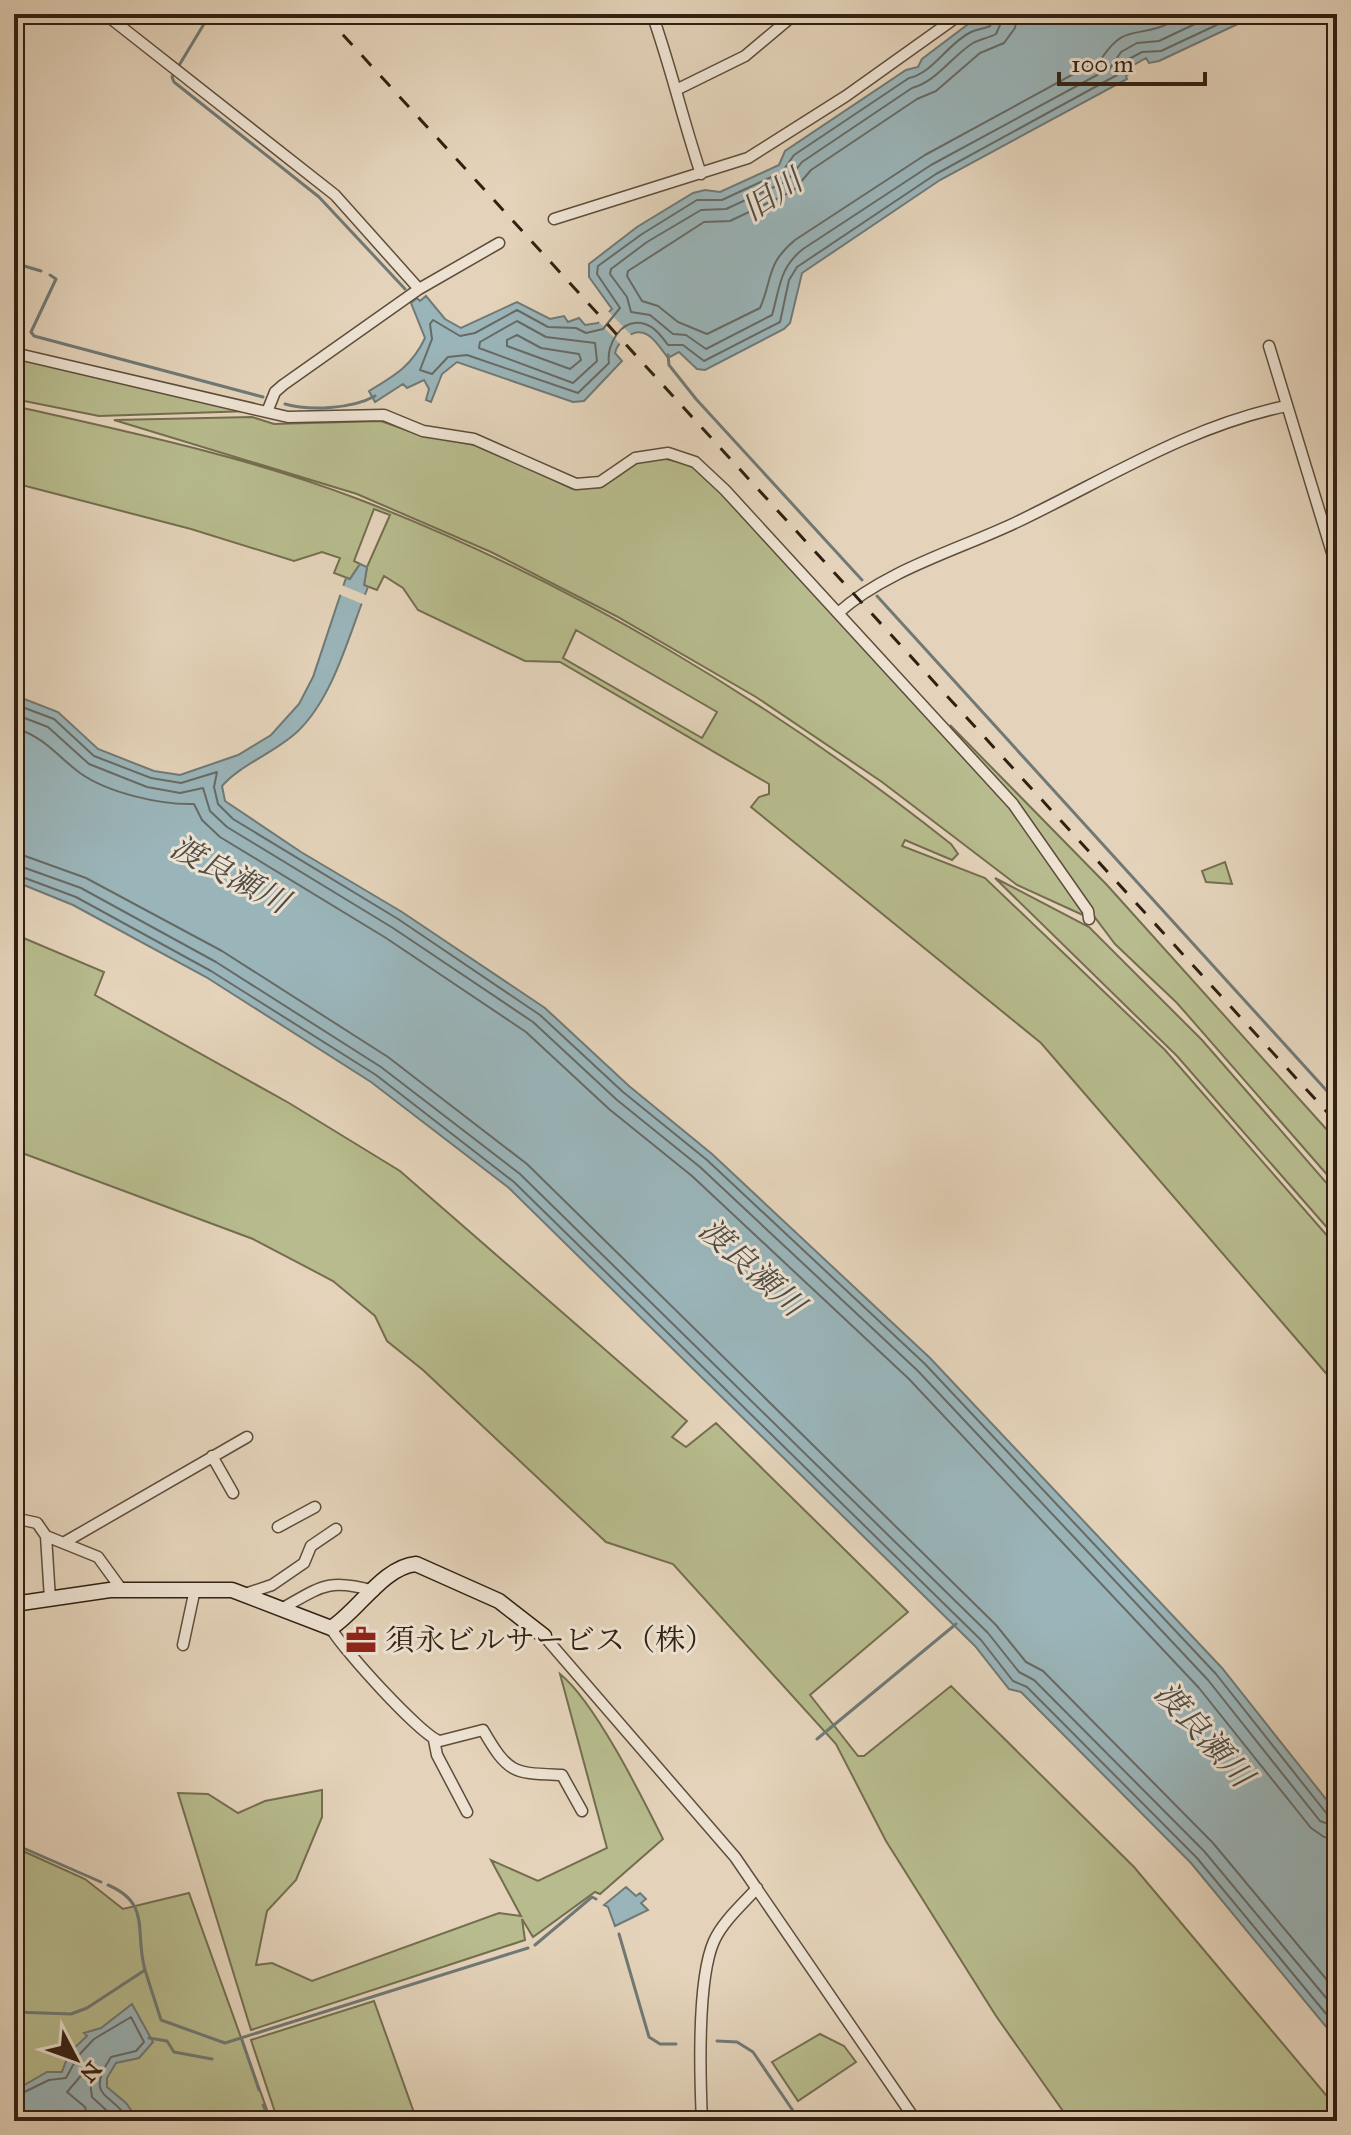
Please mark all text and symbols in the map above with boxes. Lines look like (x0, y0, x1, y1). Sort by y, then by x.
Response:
scale bar (1059, 36, 1205, 86)
text: 100 m (1071, 49, 1134, 79)
water label: 旧川 (735, 160, 812, 229)
water label: 渡良瀬川 (164, 827, 298, 923)
water label: 渡良瀬川 (691, 1210, 814, 1327)
place label: 須永ビルサービス（株） (385, 1622, 715, 1658)
office icon: 須永ビルサービス（株） (344, 1623, 378, 1657)
water label: 渡良瀬川 (1146, 1674, 1263, 1797)
north arrow (36, 2019, 116, 2099)
text: N (74, 2056, 107, 2088)

